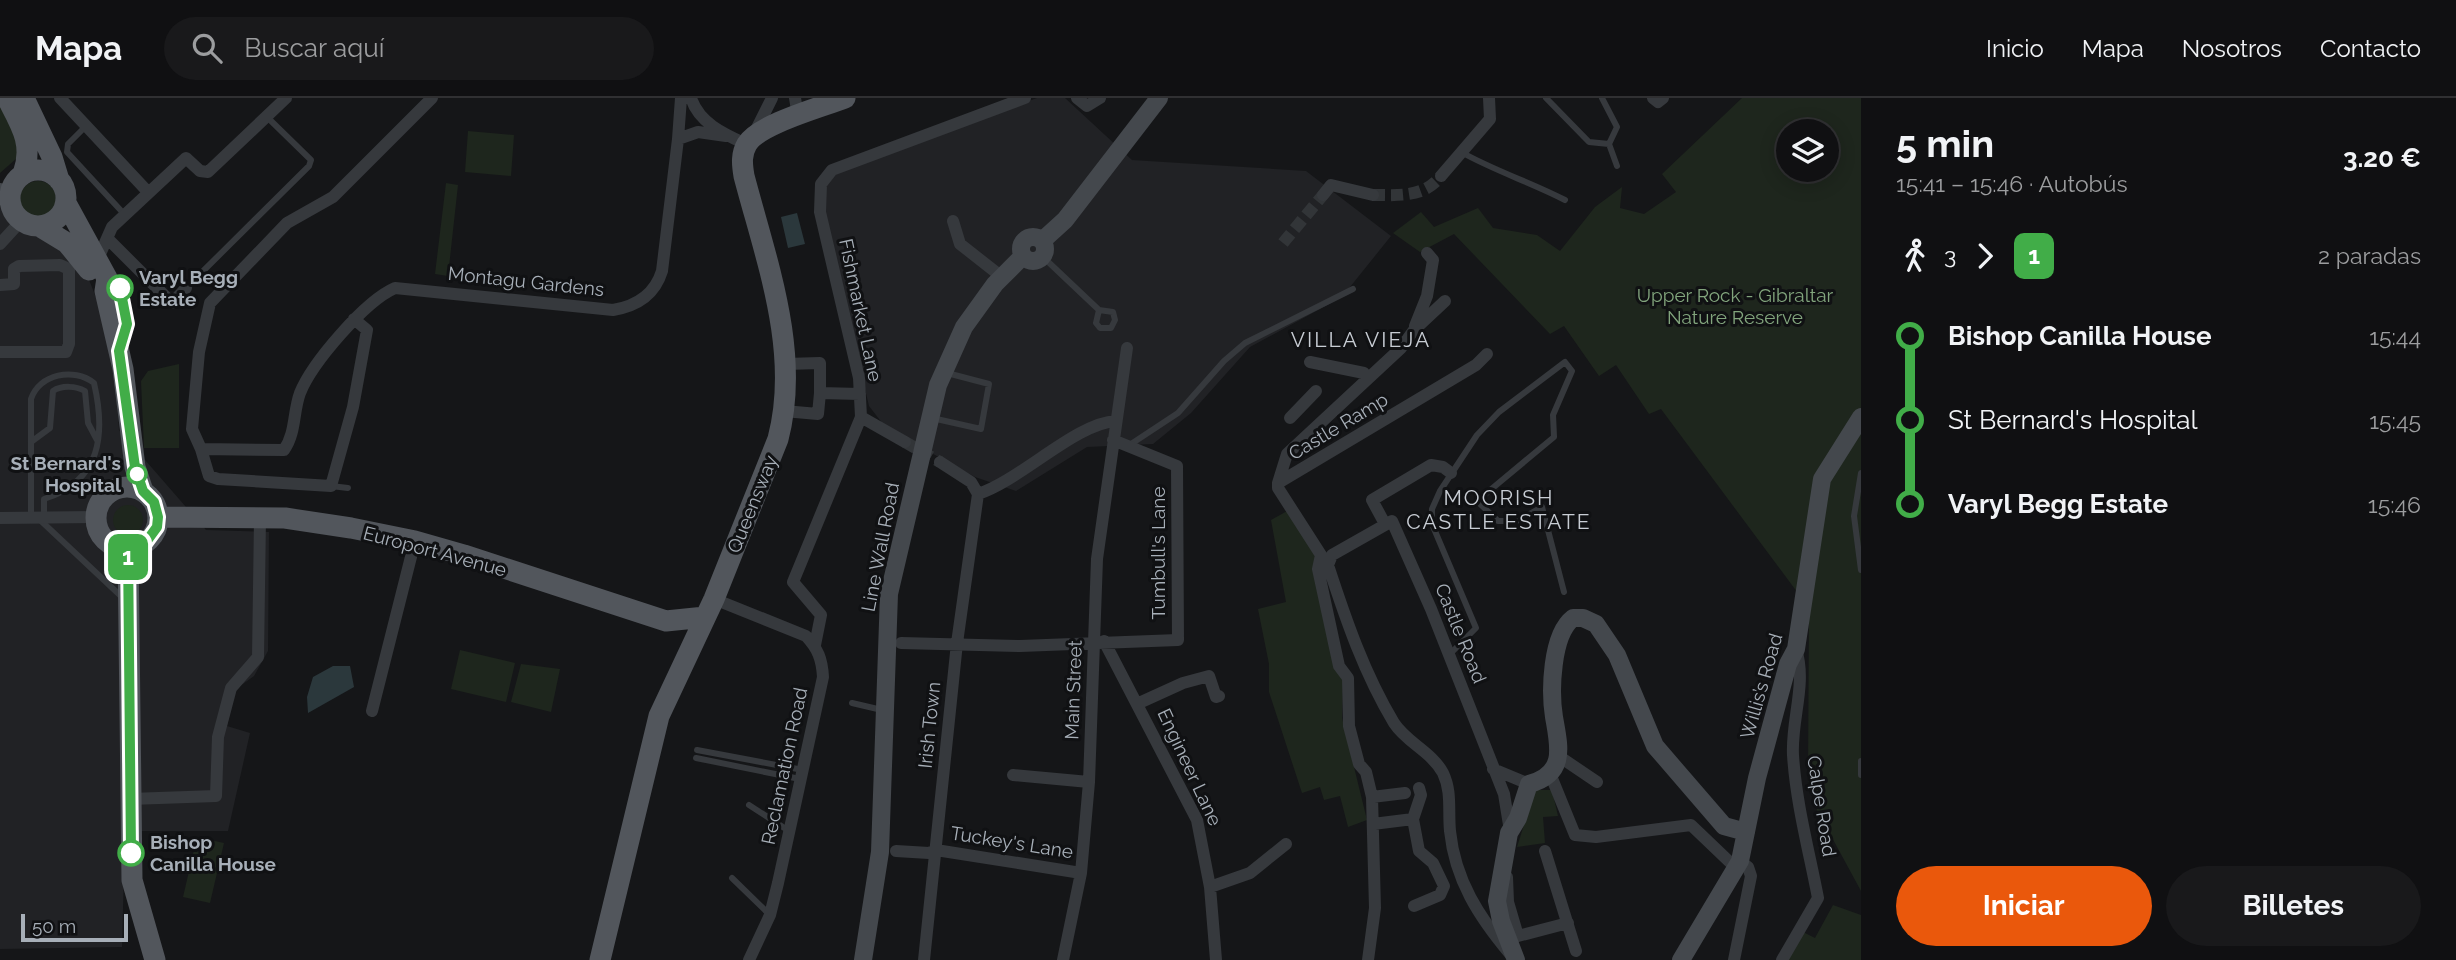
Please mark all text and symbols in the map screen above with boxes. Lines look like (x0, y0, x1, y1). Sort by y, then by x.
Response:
search box (164, 17, 654, 80)
text: Mapa (35, 29, 122, 68)
icon: search (188, 29, 226, 67)
text: Buscar aquí (244, 33, 384, 63)
text: Inicio (1986, 34, 2044, 63)
text: Mapa (2082, 34, 2144, 63)
text: Nosotros (2182, 34, 2282, 63)
text: Contacto (2320, 34, 2421, 63)
map controls (1776, 119, 1839, 182)
button: layers (1776, 119, 1839, 182)
text: 5 min (1896, 121, 1994, 166)
text: 3.20 € (2343, 143, 2421, 173)
text: 15:41 – 15:46 · Autobús (1896, 170, 2128, 197)
street label: Fishmarket Lane (835, 237, 887, 383)
icon: walk (1896, 237, 1934, 275)
icon: forward (1966, 237, 2004, 275)
text: 1 (2028, 241, 2040, 270)
text: 3 (1944, 242, 1956, 269)
text: 2 paradas (2318, 242, 2421, 269)
street label: Montagu Gardens (447, 262, 605, 300)
place label: Varyl Begg Estate (139, 266, 238, 310)
marker: Varyl Begg Estate (107, 275, 133, 301)
park label: Upper Rock - Gibraltar Nature Reserve (1637, 284, 1834, 328)
text: Bishop Canilla House (1948, 321, 2211, 351)
text: 15:44 (2369, 323, 2421, 350)
district label: VILLA VIEJA (1291, 327, 1431, 352)
street label: Castle Ramp (1284, 388, 1392, 464)
text: St Bernard's Hospital (1948, 405, 2198, 435)
text: 15:45 (2369, 407, 2421, 434)
place label: St Bernard's Hospital (11, 452, 122, 496)
street label: Queensway (722, 452, 782, 556)
marker: St Bernard's Hospital (127, 464, 147, 484)
street label: Line Wall Road (857, 481, 903, 613)
district label: MOORISH CASTLE ESTATE (1406, 485, 1592, 534)
street label: Tumbull's Lane (1147, 486, 1169, 620)
text: Varyl Begg Estate (1948, 489, 2168, 519)
text: 15:46 (2368, 491, 2421, 518)
street label: Europort Avenue (361, 521, 509, 581)
line badge: 1 (105, 534, 151, 580)
text: 1 (122, 542, 134, 571)
street label: Castle Road (1431, 580, 1491, 686)
street label: Willis’s Road (1735, 631, 1787, 741)
street label: Main Street (1060, 639, 1086, 740)
street label: Irish Town (914, 681, 944, 769)
street label: Reclamation Road (757, 685, 811, 847)
street label: Engineer Lane (1153, 705, 1227, 829)
street label: Calpe Road (1803, 754, 1841, 858)
street label: Tuckey's Lane (949, 821, 1075, 863)
place label: Bishop Canilla House (150, 831, 276, 875)
marker: Bishop Canilla House (118, 840, 144, 866)
button: Iniciar (1896, 866, 2152, 946)
button: Billetes (2166, 866, 2421, 946)
scale bar (21, 911, 128, 943)
text: 50 m (32, 915, 76, 937)

